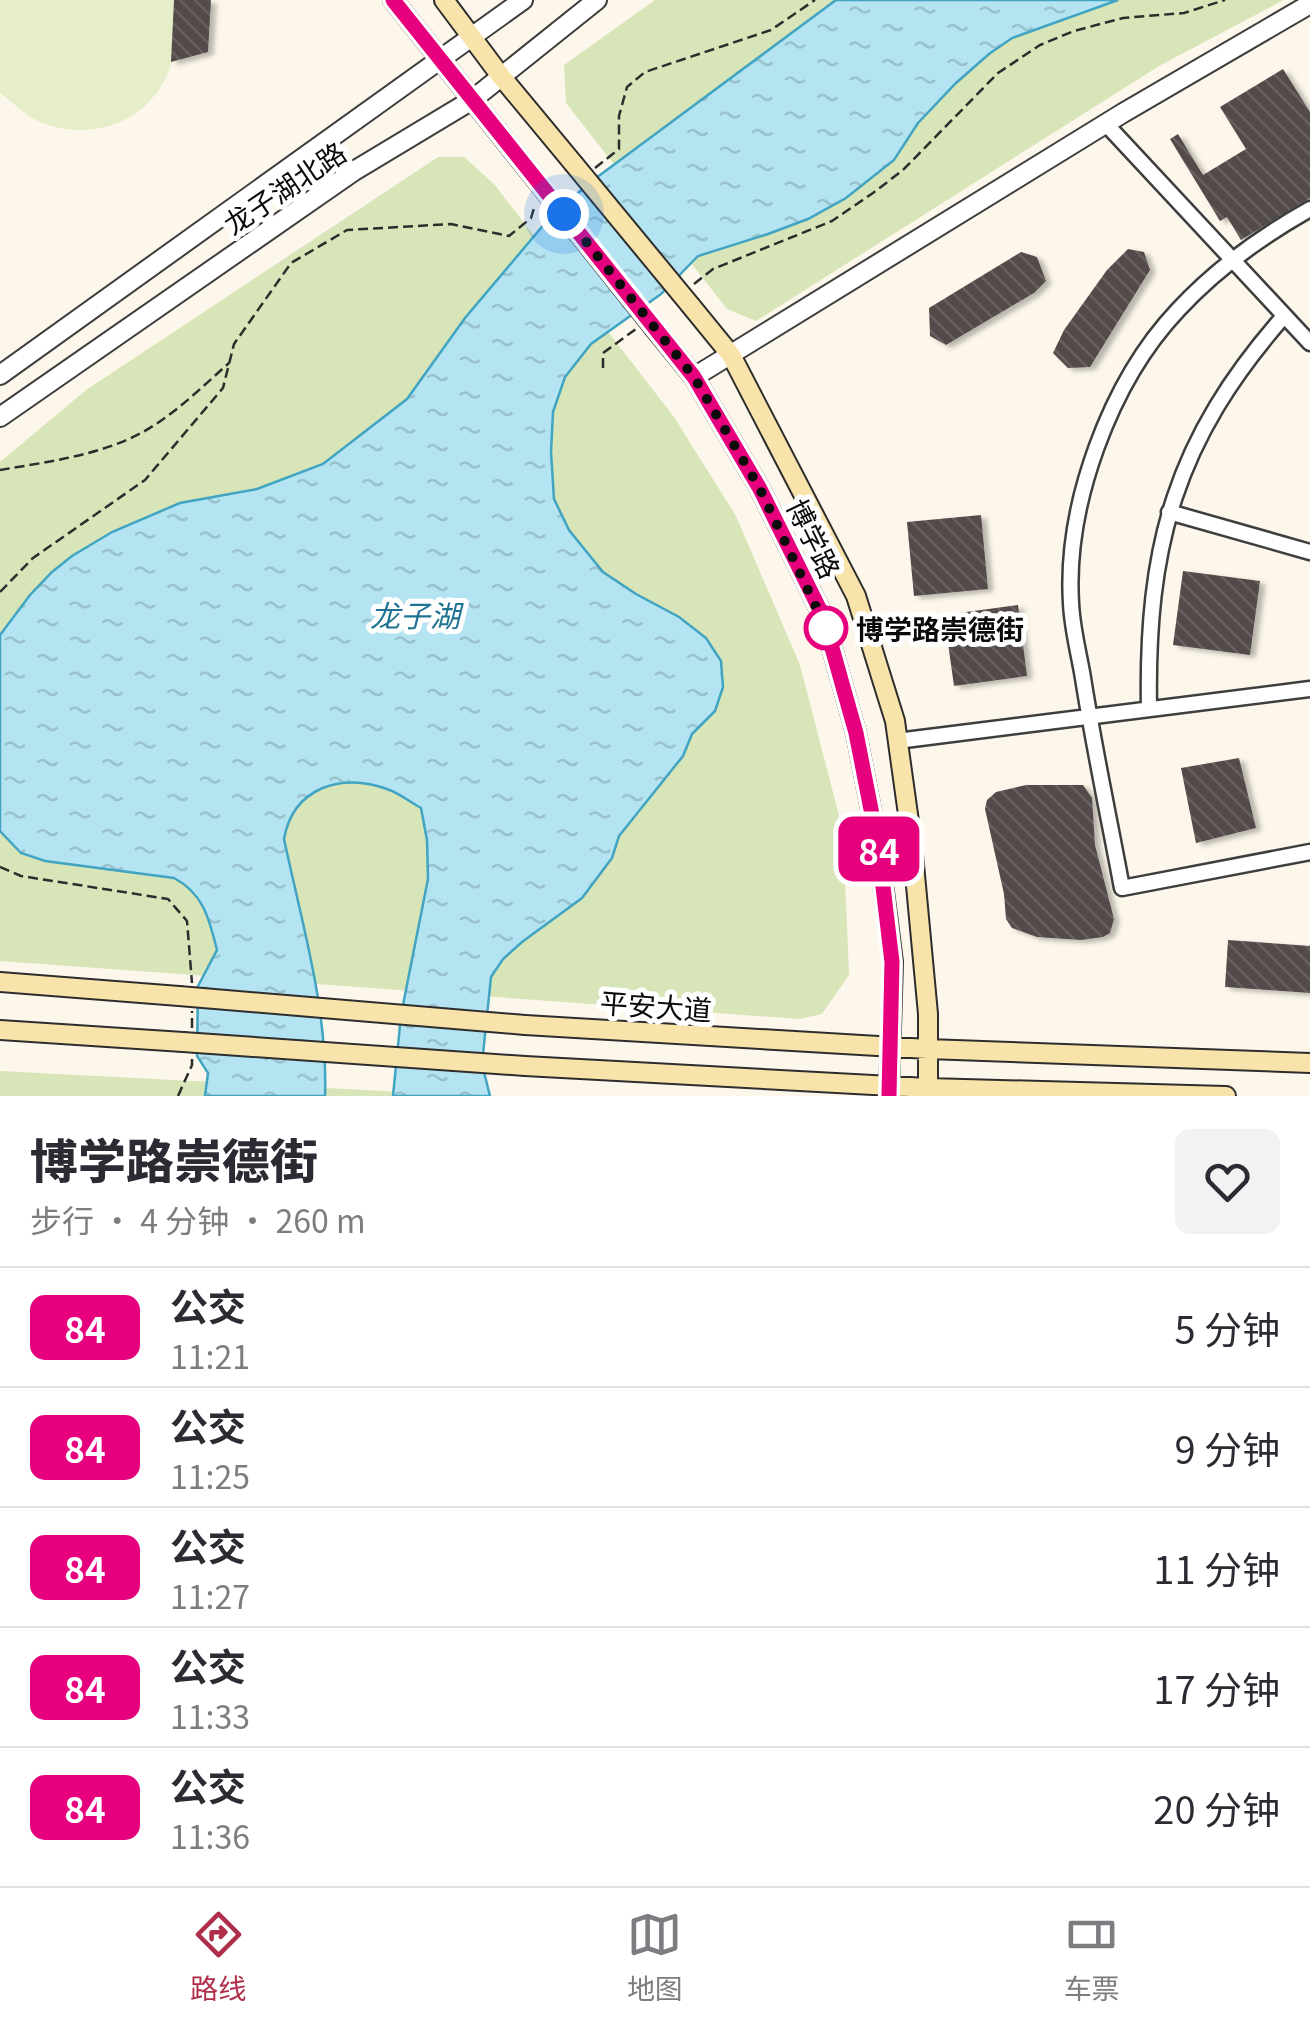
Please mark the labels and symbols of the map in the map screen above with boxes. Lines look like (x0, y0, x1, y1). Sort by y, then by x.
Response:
street label: 龙子湖北路 (215, 131, 353, 243)
your location (539, 189, 589, 239)
street label: 博学路 (779, 491, 851, 585)
water label: 龙子湖 (370, 592, 464, 636)
marker: 博学路崇德街 (805, 607, 847, 649)
place label: 博学路崇德街 (856, 608, 1024, 648)
line badge: 84 (834, 816, 924, 882)
street label: 平安大道 (599, 981, 713, 1029)

